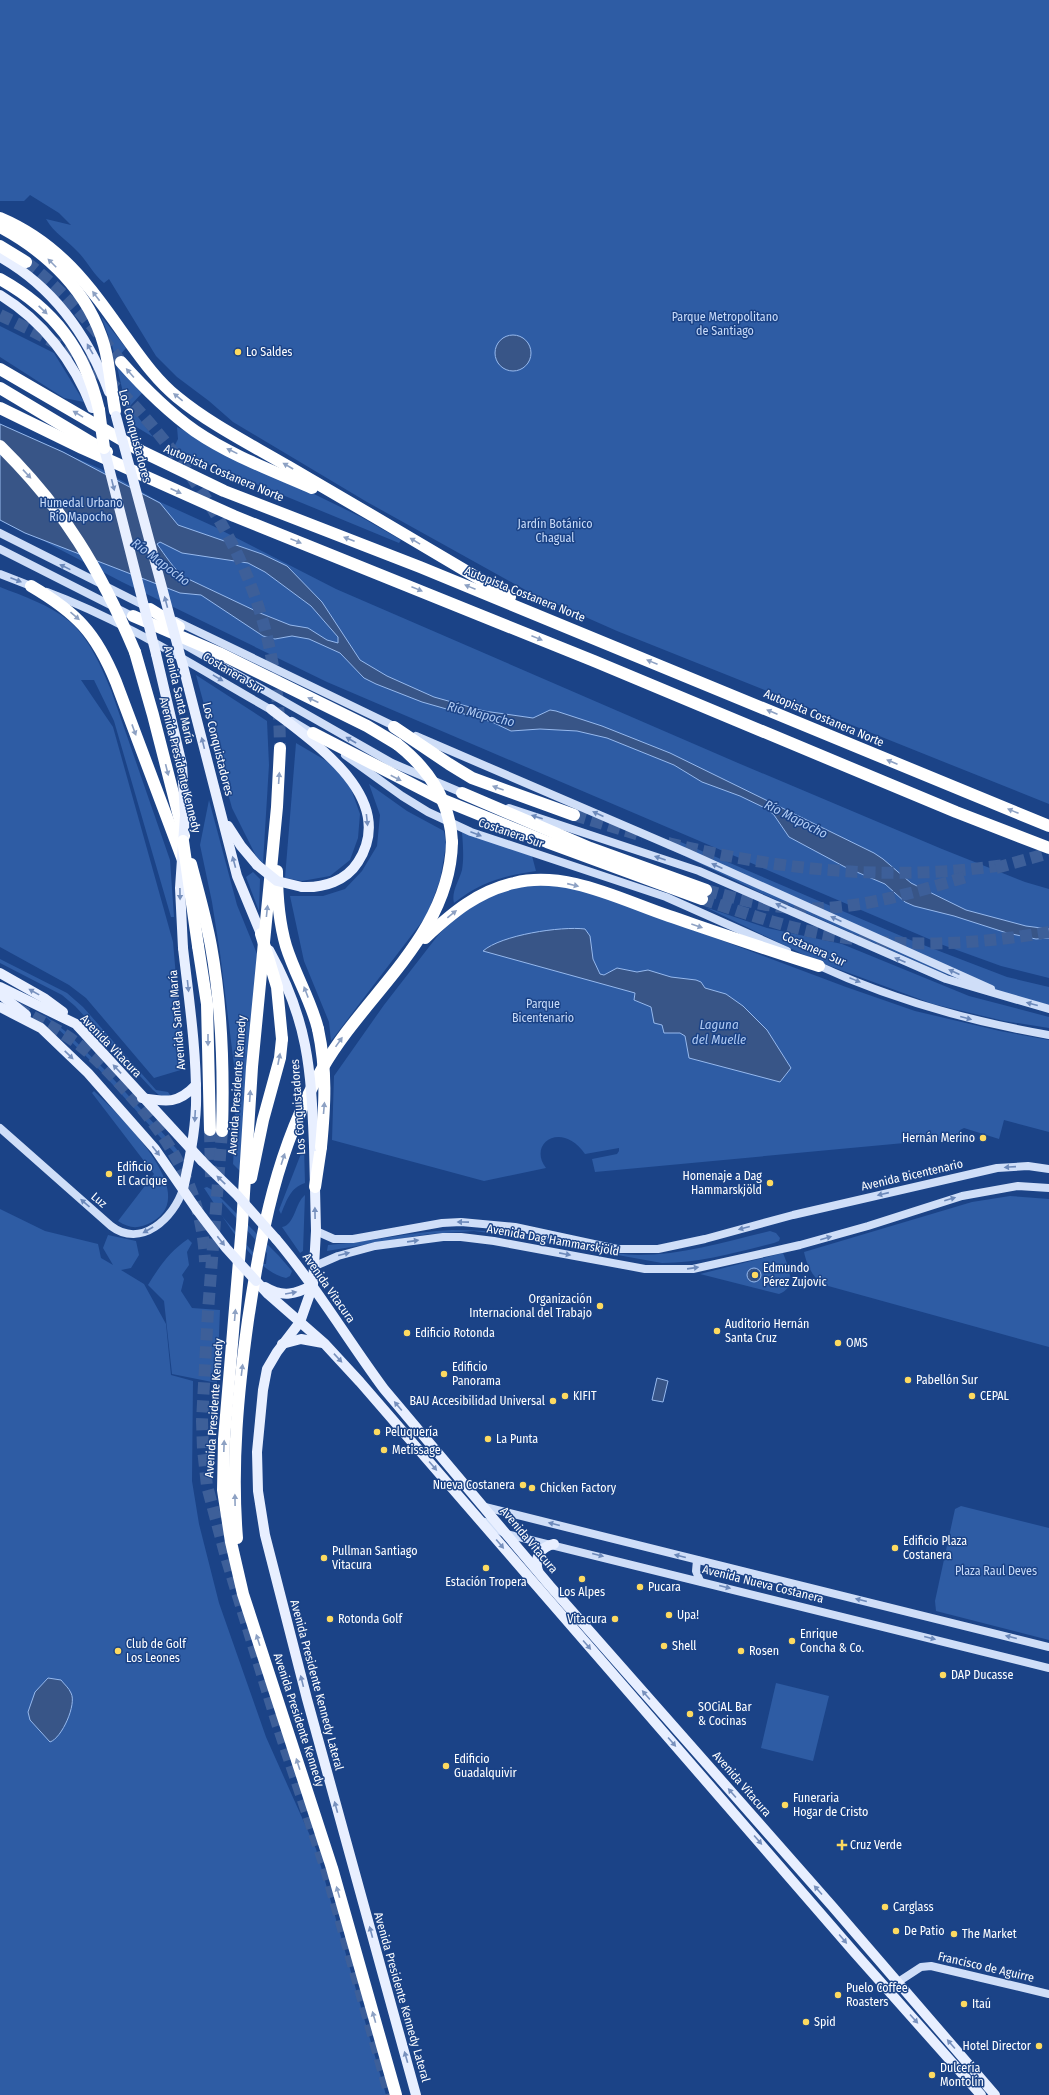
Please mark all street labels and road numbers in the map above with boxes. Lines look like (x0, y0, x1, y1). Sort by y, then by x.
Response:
street label: Los Conquistadores (116, 388, 154, 484)
street label: Autopista Costanera Norte (162, 441, 286, 505)
street label: Autopista Costanera Norte (463, 563, 587, 625)
street label: Avenida Santa María (161, 645, 197, 746)
street label: Costanera Sur (200, 649, 267, 697)
street label: Autopista Costanera Norte (762, 686, 886, 750)
street label: Avenida Presidente Kennedy (156, 696, 204, 835)
street label: Los Conquistadores (200, 701, 236, 797)
street label: Costanera Sur (476, 815, 546, 851)
street label: Costanera Sur (780, 929, 849, 970)
street label: Avenida Santa María (166, 969, 188, 1071)
street label: Avenida Vitacura (78, 1012, 145, 1080)
street label: Avenida Presidente Kennedy (225, 1014, 249, 1155)
street label: Los Conquistadores (288, 1059, 308, 1155)
street label: Avenida Bicentenario (860, 1156, 964, 1194)
street label: Luz (88, 1189, 110, 1211)
street label: Avenida Dag Hammarskjöld (486, 1221, 620, 1259)
street label: Avenida Vitacura (300, 1250, 358, 1326)
street label: Avenida Presidente Kennedy (202, 1337, 226, 1478)
street label: Avenida Vitacura (497, 1504, 561, 1576)
street label: Avenida Nueva Costanera (701, 1562, 825, 1606)
street label: Avenida Presidente Kennedy Lateral (287, 1598, 347, 1772)
street label: Avenida Presidente Kennedy (271, 1651, 327, 1789)
street label: Avenida Vitacura (710, 1749, 774, 1820)
street label: Avenida Presidente Kennedy Lateral (371, 1910, 433, 2084)
street label: Francisco de Aguirre (936, 1949, 1036, 1985)

